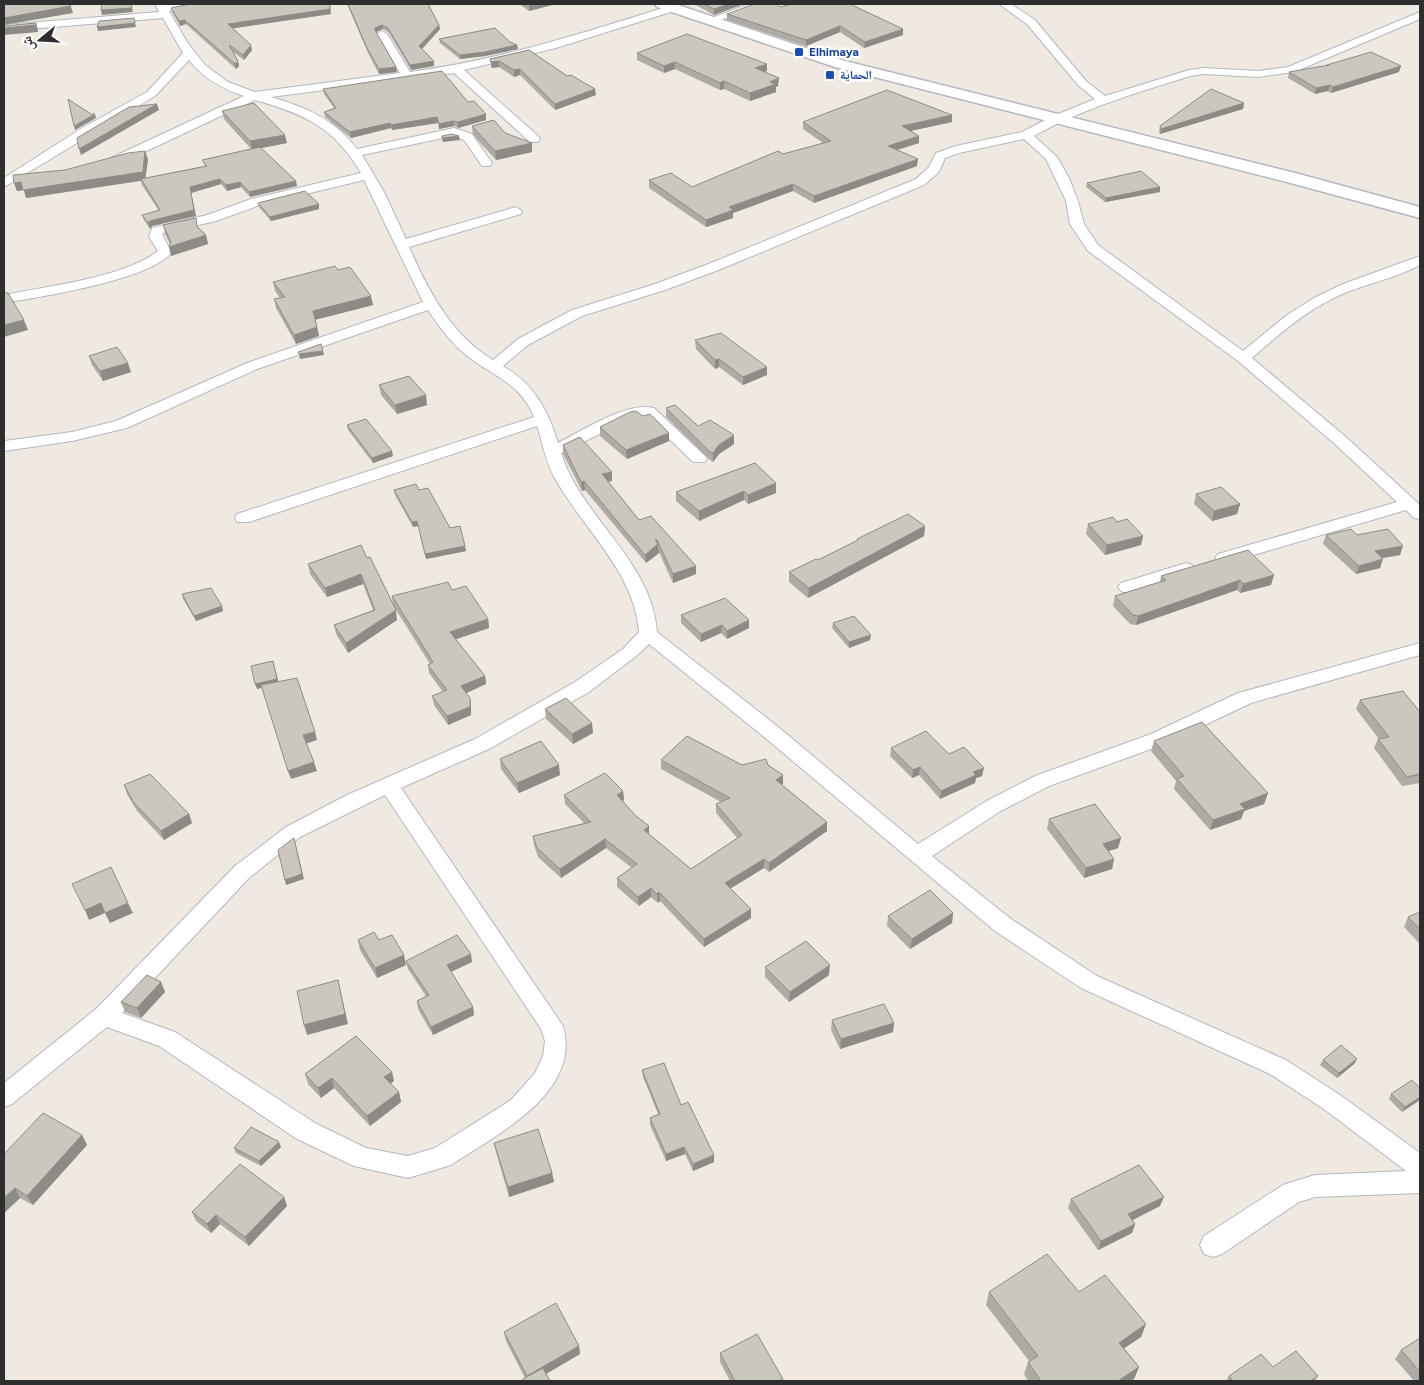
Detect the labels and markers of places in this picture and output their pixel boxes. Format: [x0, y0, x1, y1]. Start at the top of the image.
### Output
place label: Elhimaya [809, 45, 859, 59]
marker: Elhimaya [793, 46, 805, 58]
place label: الحماية [840, 68, 872, 82]
marker: الحماية [824, 69, 836, 81]

